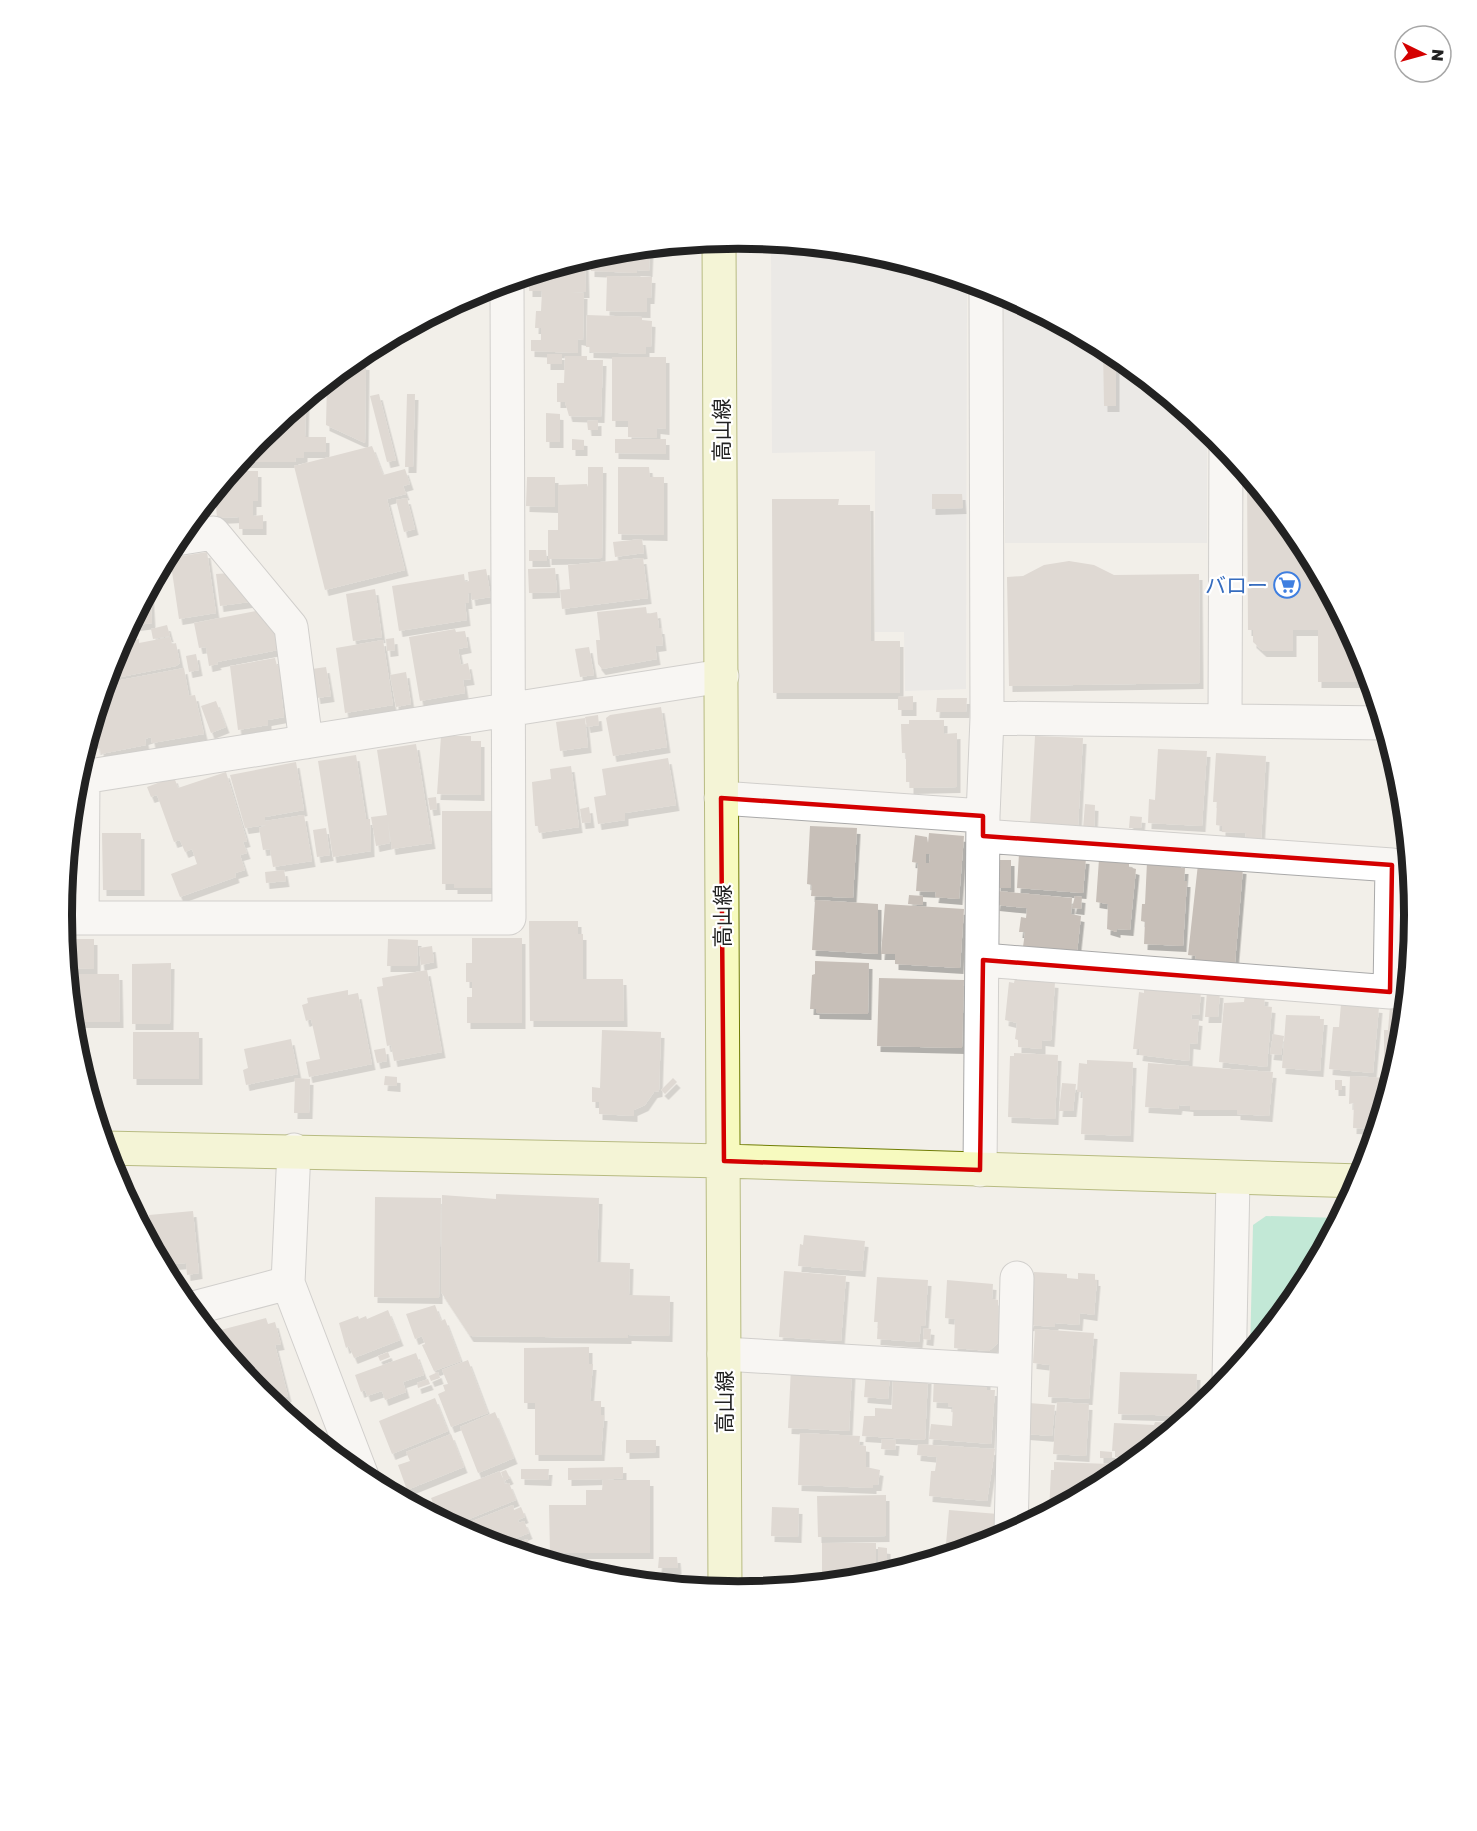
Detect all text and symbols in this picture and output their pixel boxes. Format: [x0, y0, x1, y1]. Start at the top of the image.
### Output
north arrow [1393, 24, 1453, 84]
text: N [1427, 48, 1448, 62]
street label: 高山線 [708, 399, 734, 462]
supermarket icon: バロー [1272, 570, 1302, 600]
place label: バロー [1205, 572, 1268, 598]
street label: 高山線 [709, 885, 735, 948]
street label: 高山線 [711, 1371, 737, 1434]

